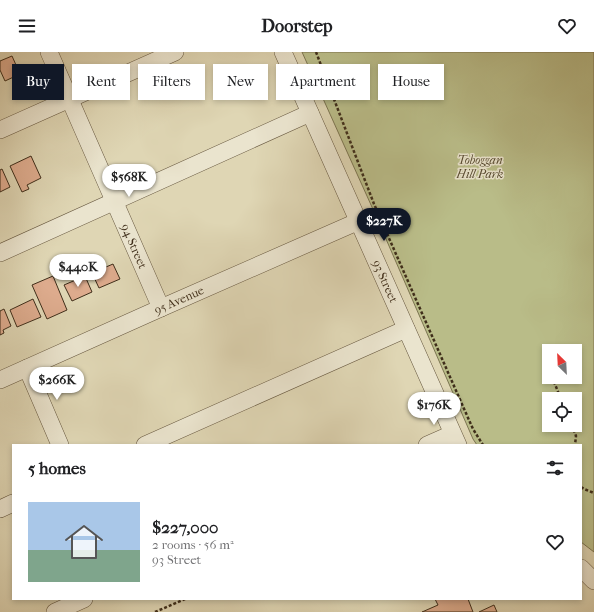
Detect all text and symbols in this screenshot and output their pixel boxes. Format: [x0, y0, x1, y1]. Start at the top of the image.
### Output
icon: menu [16, 15, 38, 37]
icon: heart [556, 15, 578, 37]
text: Doorstep [261, 16, 333, 37]
chip: Buy [12, 64, 64, 100]
chip: Rent [72, 64, 130, 100]
chip: Filters [138, 64, 205, 100]
chip: New [213, 64, 268, 100]
chip: Apartment [276, 64, 370, 100]
chip: House [378, 64, 444, 100]
park label: Toboggan Hill Park [456, 153, 503, 181]
pin: $568K [101, 164, 157, 198]
text: $568K [111, 169, 147, 184]
pin: $227K [356, 208, 412, 242]
text: $227K [366, 213, 402, 228]
street label: 94 Street [118, 222, 150, 271]
pin: $440K [50, 254, 106, 288]
street label: 93 Street [369, 258, 401, 306]
text: $440K [58, 259, 98, 274]
street label: 95 Avenue [152, 283, 206, 317]
north arrow [542, 344, 582, 384]
map controls [542, 344, 582, 432]
pin: $266K [29, 367, 85, 401]
text: $266K [38, 372, 76, 387]
pin: $176K [406, 392, 462, 426]
button: locate [542, 392, 582, 432]
text: $176K [417, 397, 451, 412]
icon: filters [544, 457, 566, 479]
text: 5 homes [28, 458, 86, 478]
text: $227,000 [152, 517, 218, 537]
icon: home [60, 518, 108, 566]
icon: heart [544, 531, 566, 553]
text: 2 rooms · 56 m² [152, 537, 234, 552]
text: 93 Street [152, 552, 201, 567]

